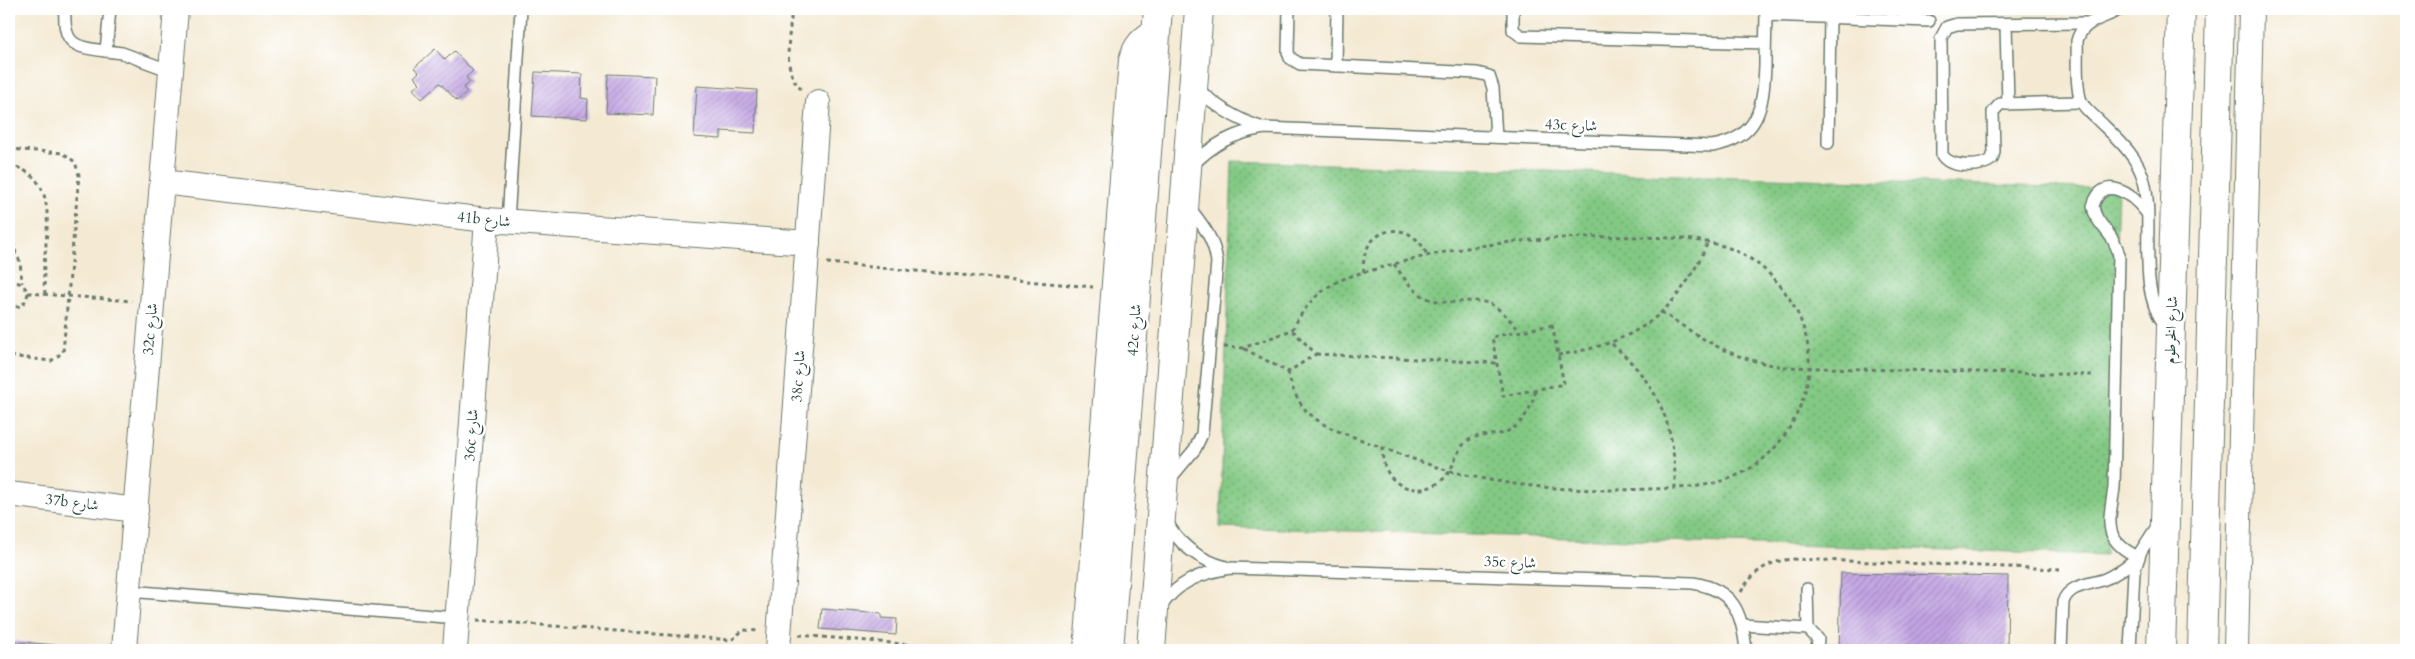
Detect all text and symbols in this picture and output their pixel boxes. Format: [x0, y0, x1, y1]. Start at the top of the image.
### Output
street label: 43c شارع [1544, 114, 1597, 139]
street label: 41b شارع [456, 206, 512, 235]
street label: شارع الخرطوم [2160, 295, 2185, 365]
street label: 32c شارع [138, 302, 165, 356]
street label: 42c شارع [1122, 303, 1149, 357]
street label: 38c شارع [786, 349, 813, 403]
street label: 36c شارع [459, 408, 486, 462]
street label: 37b شارع [44, 489, 100, 518]
street label: 35c شارع [1483, 551, 1536, 576]

